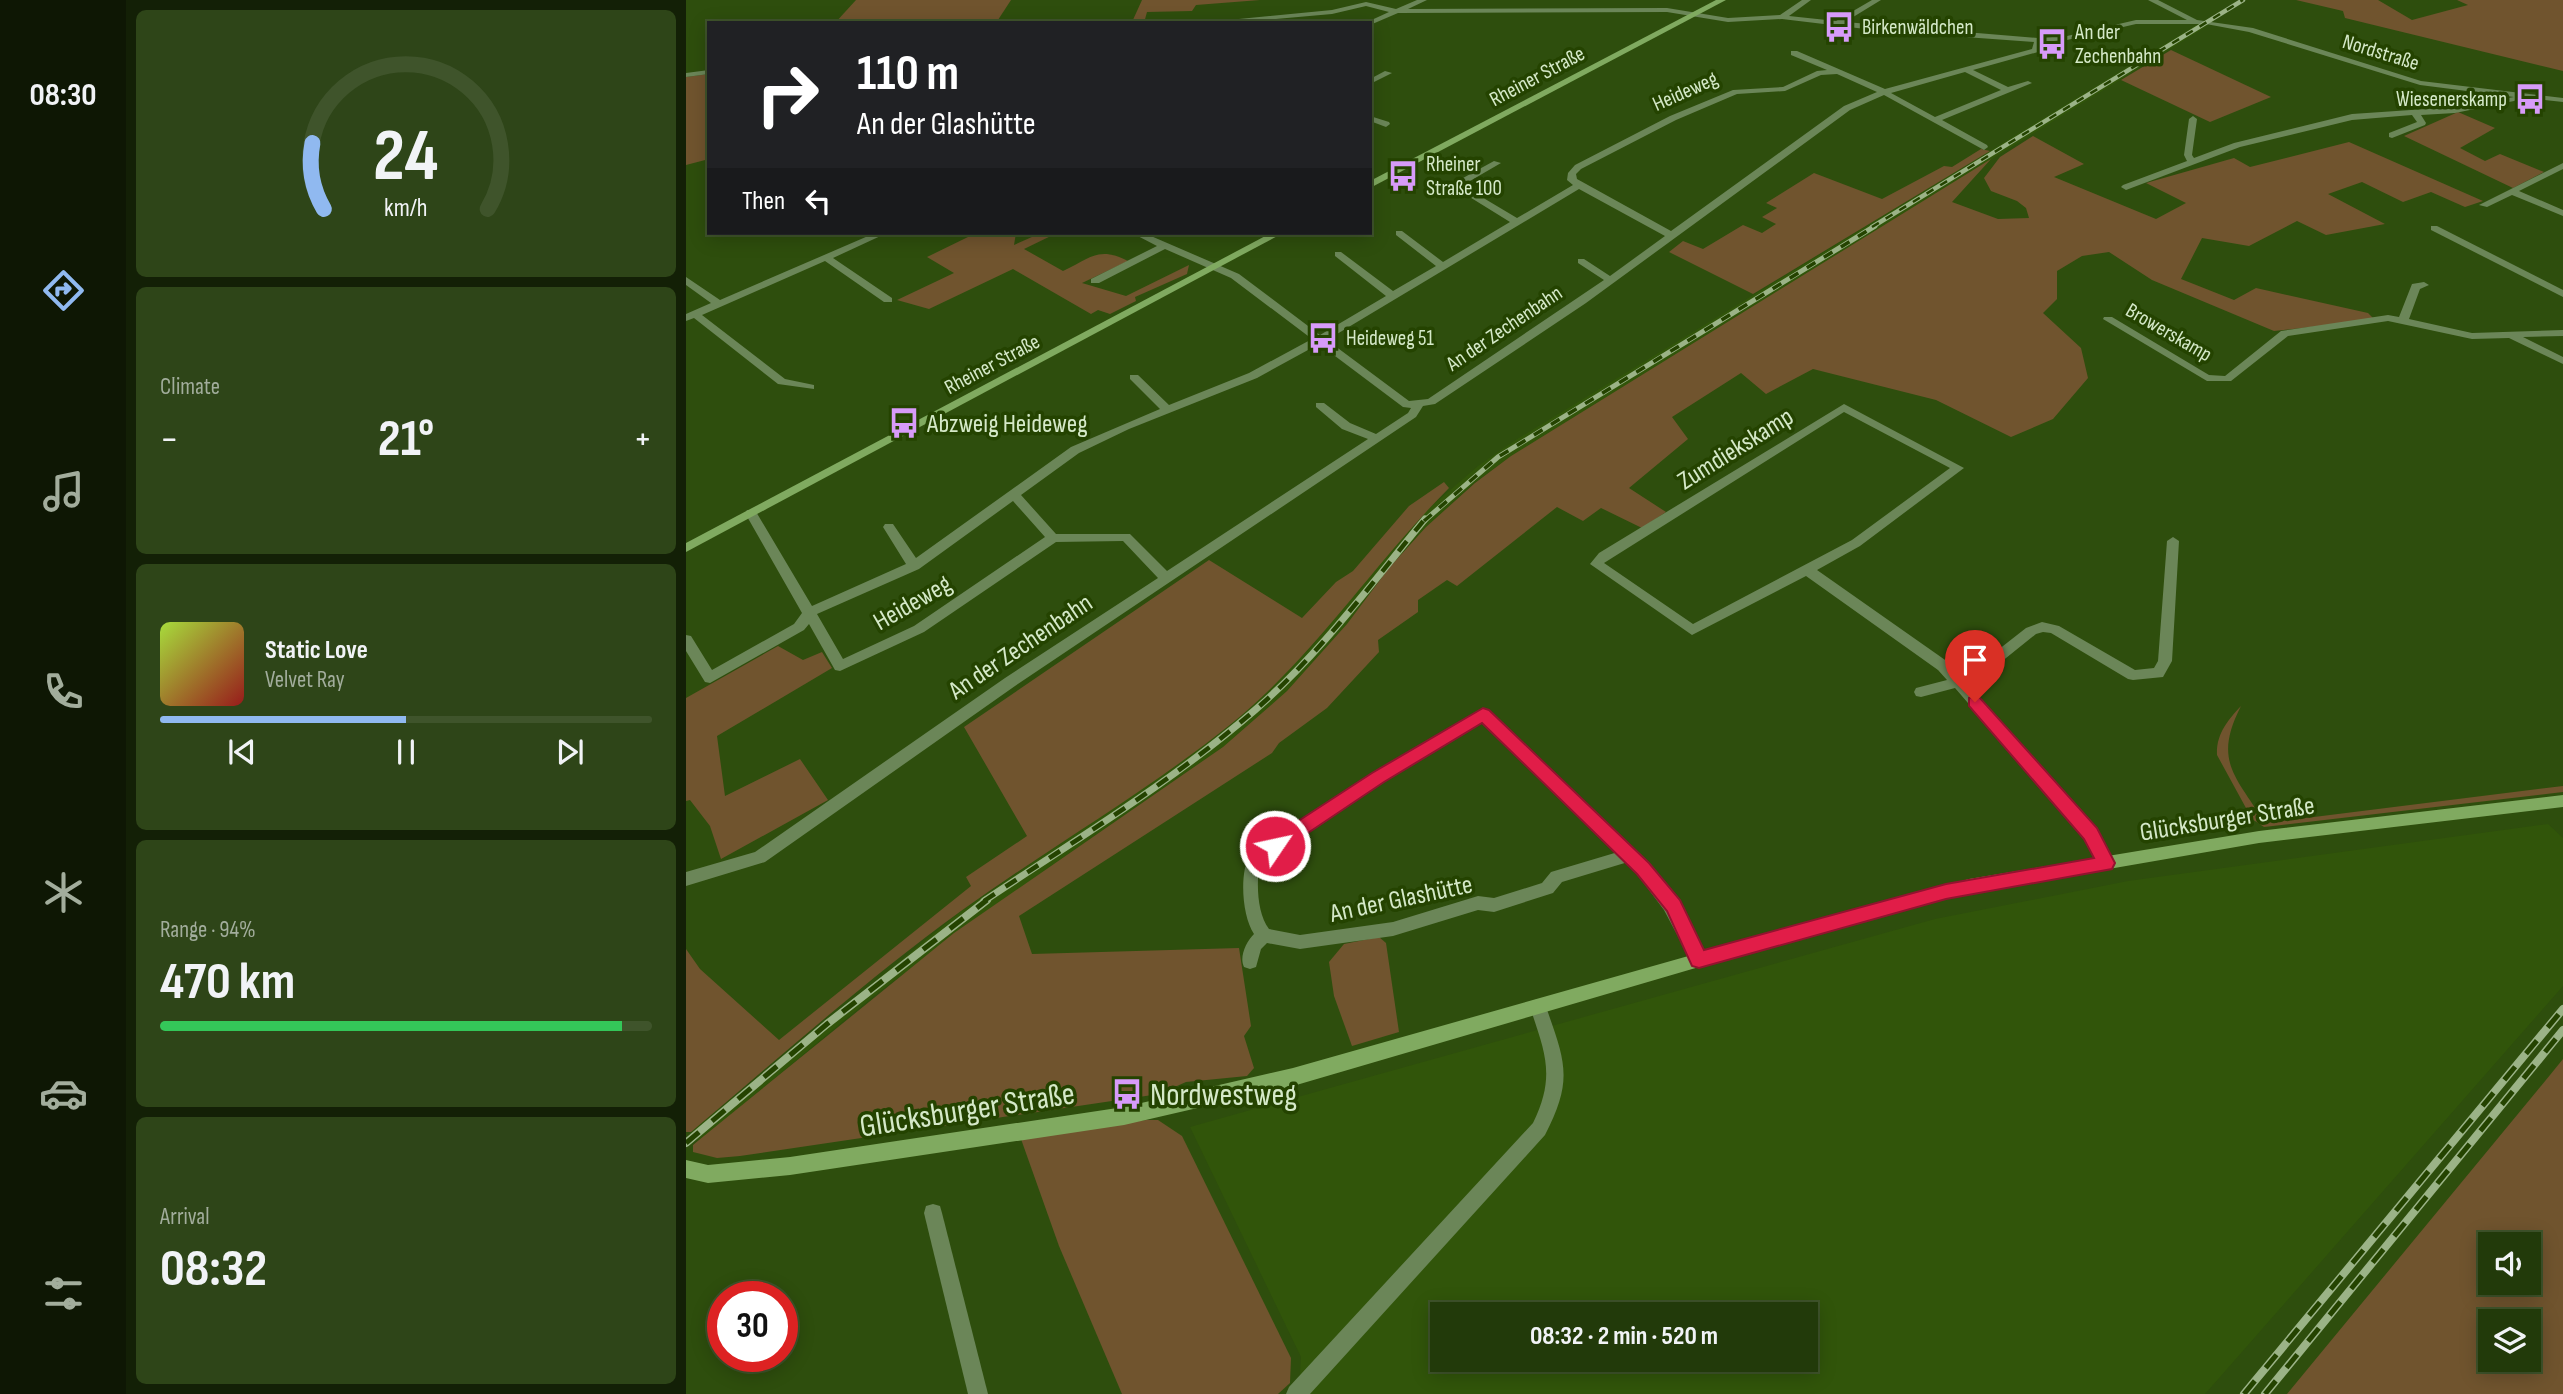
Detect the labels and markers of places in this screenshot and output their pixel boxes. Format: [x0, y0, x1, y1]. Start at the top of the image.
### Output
bus stop icon: Birkenwäldchen [1822, 10, 1856, 44]
place label: Birkenwäldchen [1862, 15, 1973, 40]
place label: An der Zechenbahn [2074, 20, 2161, 69]
bus stop icon: An der Zechenbahn [2035, 27, 2069, 61]
bus stop icon: Wiesenerskamp [2513, 82, 2547, 116]
place label: Wiesenerskamp [2396, 87, 2507, 112]
place label: Rheiner Straße 100 [1426, 152, 1502, 201]
bus stop icon: Rheiner Straße 100 [1386, 159, 1420, 193]
bus stop icon: Heideweg 51 [1306, 321, 1340, 355]
place label: Heideweg 51 [1346, 326, 1434, 351]
bus stop icon: Abzweig Heideweg [887, 406, 921, 440]
place label: Abzweig Heideweg [926, 409, 1088, 440]
pin [1945, 630, 2005, 702]
place label: Nordwestweg [1150, 1076, 1297, 1115]
bus stop icon: Nordwestweg [1110, 1077, 1144, 1111]

